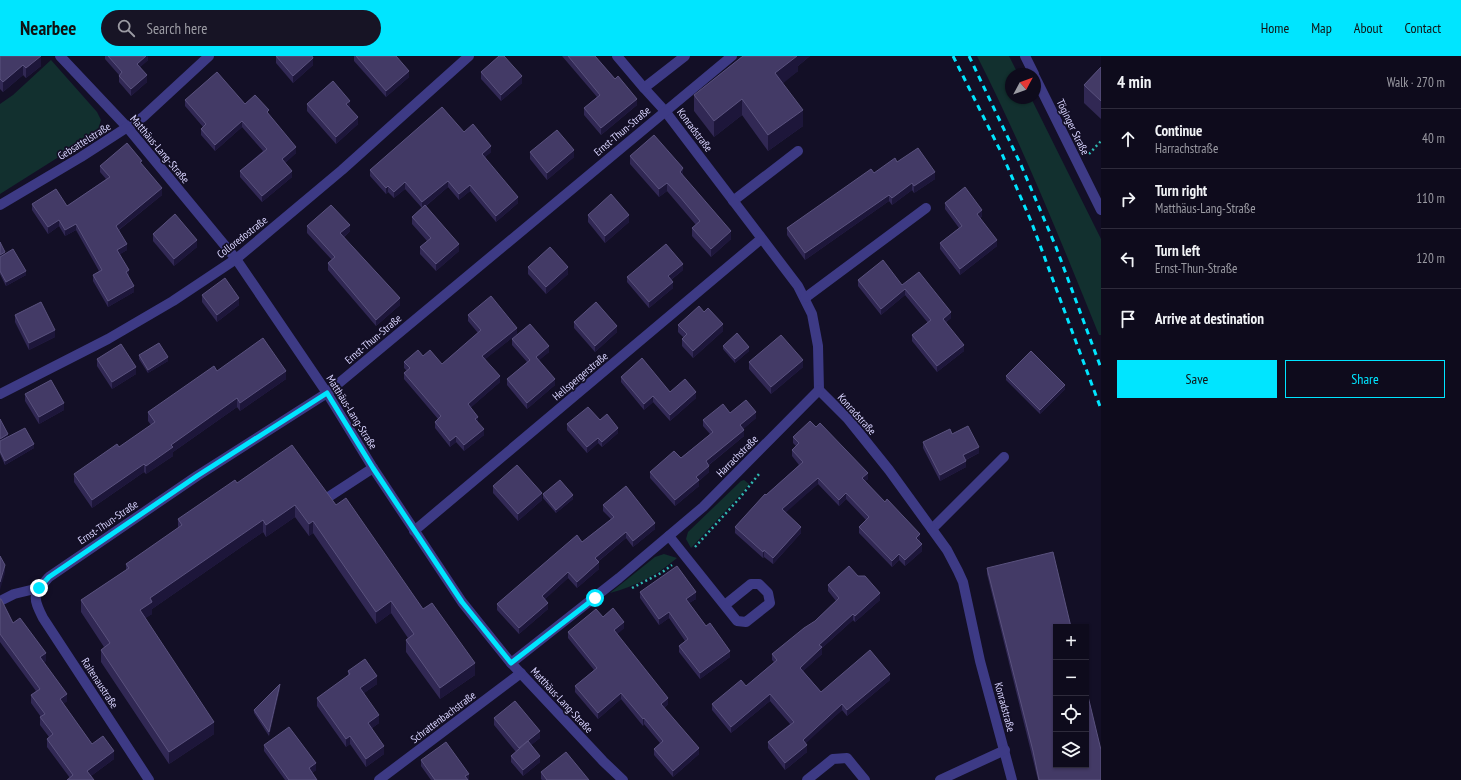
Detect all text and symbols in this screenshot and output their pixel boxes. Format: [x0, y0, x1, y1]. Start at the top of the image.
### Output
search box [101, 10, 381, 46]
text: Nearbee [20, 16, 77, 40]
icon: search [115, 17, 137, 39]
text: Search here [147, 19, 207, 38]
text: Home [1261, 19, 1289, 37]
text: Map [1311, 19, 1332, 37]
text: About [1354, 19, 1383, 37]
text: Contact [1405, 19, 1441, 37]
north arrow [1005, 68, 1041, 104]
text: 4 min [1117, 71, 1151, 93]
text: Walk · 270 m [1387, 74, 1445, 91]
street label: Töginger Straße [1053, 97, 1093, 158]
street label: Ernst-Thun-Straße [591, 103, 654, 159]
street label: Konradstraße [674, 105, 716, 155]
street label: Matthäus-Lang-Straße [127, 112, 193, 186]
street label: Gebsattelstraße [55, 119, 114, 163]
text: Continue [1155, 121, 1202, 140]
icon: ahead [1117, 128, 1139, 150]
text: 40 m [1422, 130, 1445, 147]
text: Harrachstraße [1155, 140, 1218, 157]
text: Turn right [1155, 181, 1207, 200]
icon: right [1117, 188, 1139, 210]
text: 110 m [1416, 190, 1445, 207]
text: Matthäus-Lang-Straße [1155, 200, 1256, 217]
street label: Colloredostraße [214, 213, 271, 261]
text: Turn left [1155, 241, 1200, 260]
icon: left [1117, 248, 1139, 270]
text: 120 m [1416, 250, 1445, 267]
text: Ernst-Thun-Straße [1155, 260, 1237, 277]
icon: arrive [1117, 308, 1139, 330]
text: Arrive at destination [1155, 309, 1264, 328]
street label: Ernst-Thun-Straße [342, 311, 405, 367]
street label: Hellspergerstraße [549, 348, 611, 403]
button: Save [1117, 360, 1277, 398]
button: Share [1285, 360, 1445, 398]
street label: Matthäus-Lang-Straße [324, 372, 381, 452]
street label: Konradstraße [835, 390, 880, 438]
street label: Harrachstraße [713, 432, 761, 480]
street label: Ernst-Thun-Straße [75, 496, 141, 547]
route end [30, 579, 48, 597]
route start [586, 589, 604, 607]
map controls [1053, 624, 1089, 768]
button: + [1053, 624, 1089, 660]
street label: Raitenaustraße [78, 655, 122, 711]
button: − [1053, 660, 1089, 696]
street label: Matthäus-Lang-Straße [528, 664, 596, 736]
street label: Konradstraße [992, 681, 1018, 734]
street label: Schrattenbachstraße [408, 688, 479, 746]
button: locate [1053, 696, 1089, 732]
button: layers [1053, 732, 1089, 768]

